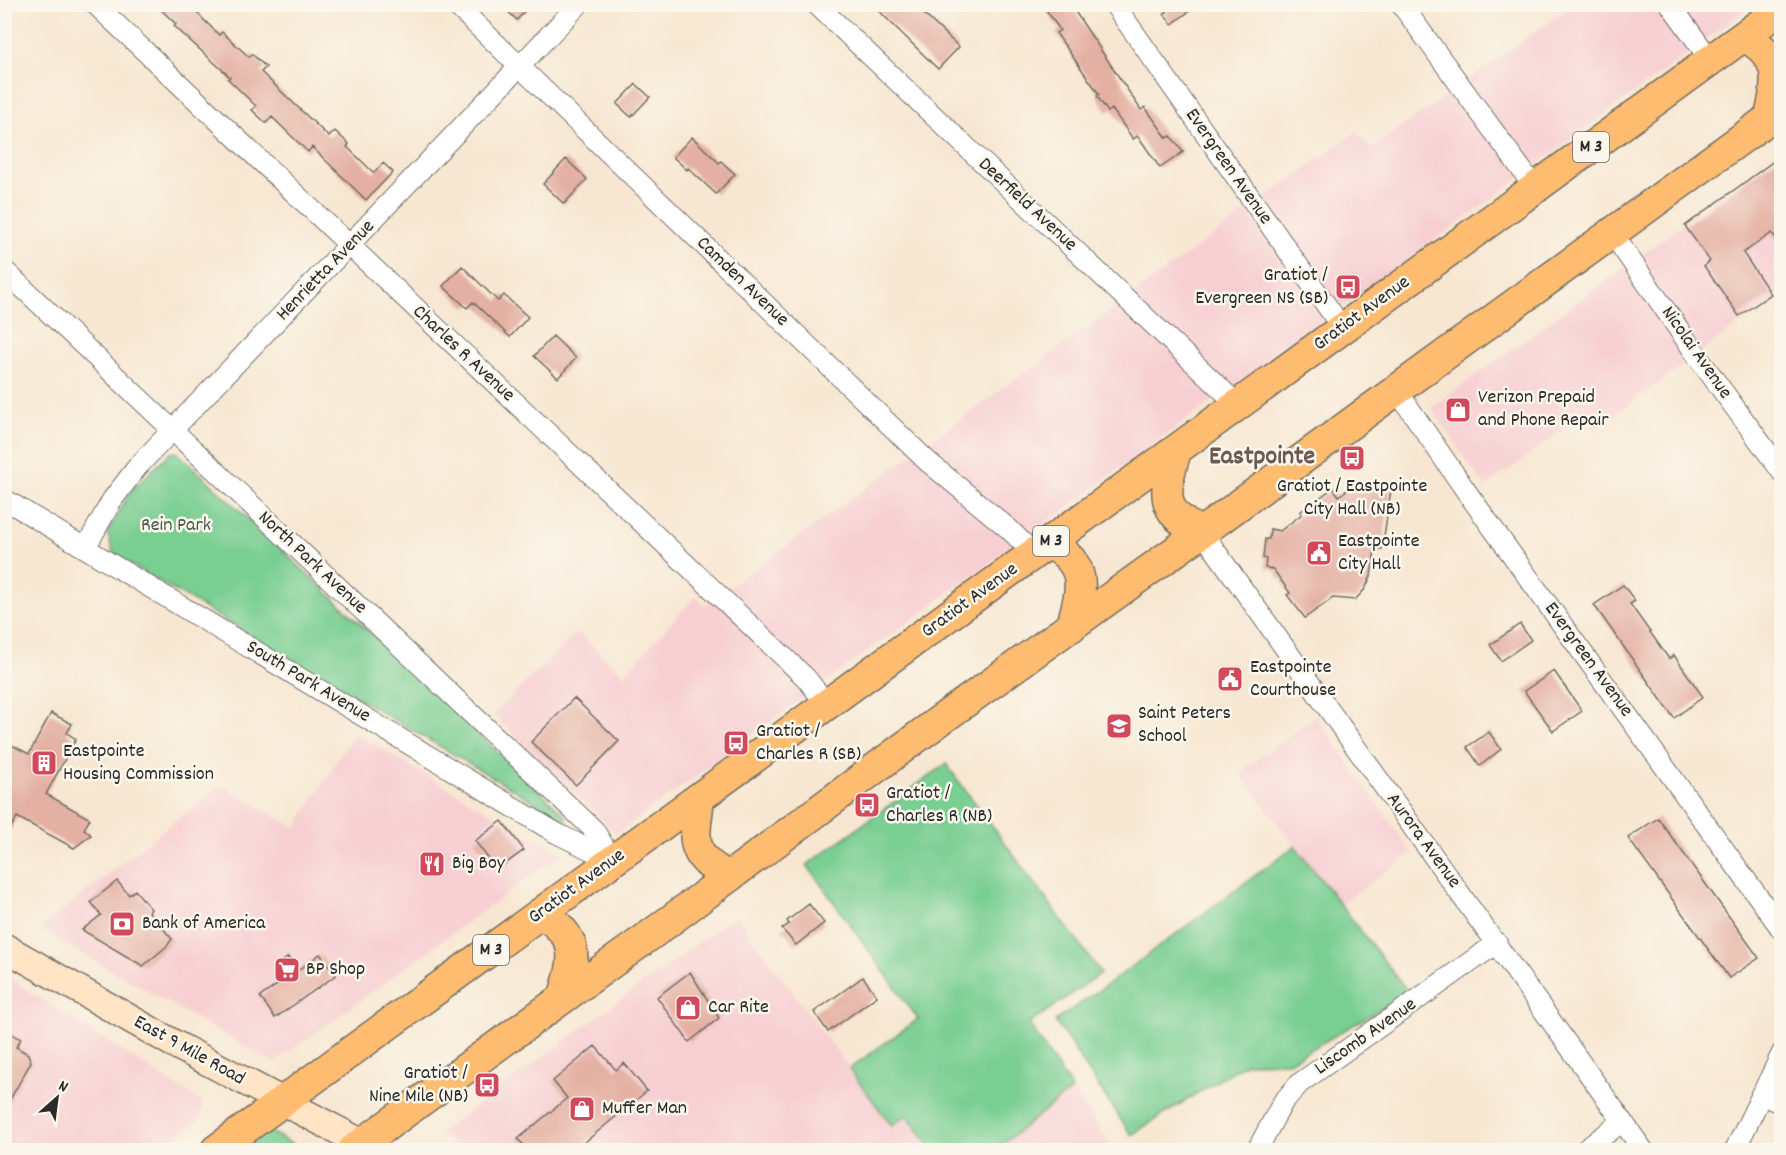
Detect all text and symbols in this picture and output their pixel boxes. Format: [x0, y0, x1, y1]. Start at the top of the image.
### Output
street label: Evergreen Avenue [1178, 103, 1279, 231]
road number: M 3 [1573, 132, 1609, 162]
street label: Deerfield Avenue [971, 152, 1083, 259]
street label: Henrietta Avenue [270, 214, 382, 328]
street label: Camden Avenue [689, 230, 795, 334]
place label: Gratiot / Evergreen NS (SB) [1195, 262, 1328, 313]
street label: Gratiot Avenue [1308, 269, 1416, 359]
bus stop icon: Gratiot / Evergreen NS (SB) [1333, 272, 1363, 302]
street label: Charles R Avenue [405, 299, 521, 409]
street label: Nicolai Avenue [1654, 301, 1738, 405]
place label: Verizon Prepaid and Phone Repair [1478, 384, 1609, 435]
shop icon: Verizon Prepaid and Phone Repair [1443, 395, 1473, 425]
district label: Eastpointe [1209, 439, 1315, 476]
bus stop icon: Gratiot / Eastpointe City Hall (NB) [1337, 443, 1367, 473]
place label: Gratiot / Eastpointe City Hall (NB) [1277, 473, 1427, 524]
street label: North Park Avenue [251, 505, 373, 621]
park label: Rein Park [141, 512, 211, 540]
road number: M 3 [1033, 526, 1069, 556]
place label: Eastpointe City Hall [1338, 528, 1420, 579]
public building icon: Eastpointe City Hall [1304, 538, 1334, 568]
street label: Gratiot Avenue [916, 556, 1024, 646]
street label: Evergreen Avenue [1537, 597, 1639, 723]
street label: South Park Avenue [240, 634, 376, 730]
place label: Eastpointe Courthouse [1250, 654, 1336, 705]
public building icon: Eastpointe Courthouse [1215, 664, 1245, 694]
place label: Saint Peters School [1138, 700, 1231, 751]
school or university icon: Saint Peters School [1104, 711, 1134, 741]
place label: Gratiot / Charles R (SB) [756, 718, 861, 769]
bus stop icon: Gratiot / Charles R (SB) [721, 728, 751, 758]
place label: Eastpointe Housing Commission [63, 738, 214, 789]
building icon: Eastpointe Housing Commission [29, 748, 59, 778]
place label: Gratiot / Charles R (NB) [886, 780, 992, 831]
street label: Aurora Avenue [1379, 787, 1467, 895]
bus stop icon: Gratiot / Charles R (NB) [852, 790, 882, 820]
street label: Gratiot Avenue [523, 842, 631, 932]
restaurant icon: Big Boy [417, 849, 447, 879]
place label: Big Boy [452, 850, 506, 878]
bank icon: Bank of America [107, 909, 137, 939]
place label: Bank of America [142, 910, 266, 938]
road number: M 3 [473, 935, 509, 965]
supermarket icon: BP Shop [272, 955, 302, 985]
place label: BP Shop [306, 956, 365, 984]
street label: Liscomb Avenue [1309, 991, 1423, 1083]
shop icon: Car Rite [673, 993, 703, 1023]
place label: Car Rite [708, 994, 769, 1022]
street label: East 9 Mile Road [128, 1009, 250, 1093]
place label: Gratiot / Nine Mile (NB) [369, 1060, 468, 1111]
north arrow [27, 1068, 87, 1128]
bus stop icon: Gratiot / Nine Mile (NB) [472, 1070, 502, 1100]
text: N [54, 1075, 72, 1099]
shop icon: Muffer Man [567, 1094, 597, 1124]
place label: Muffer Man [602, 1095, 687, 1123]

